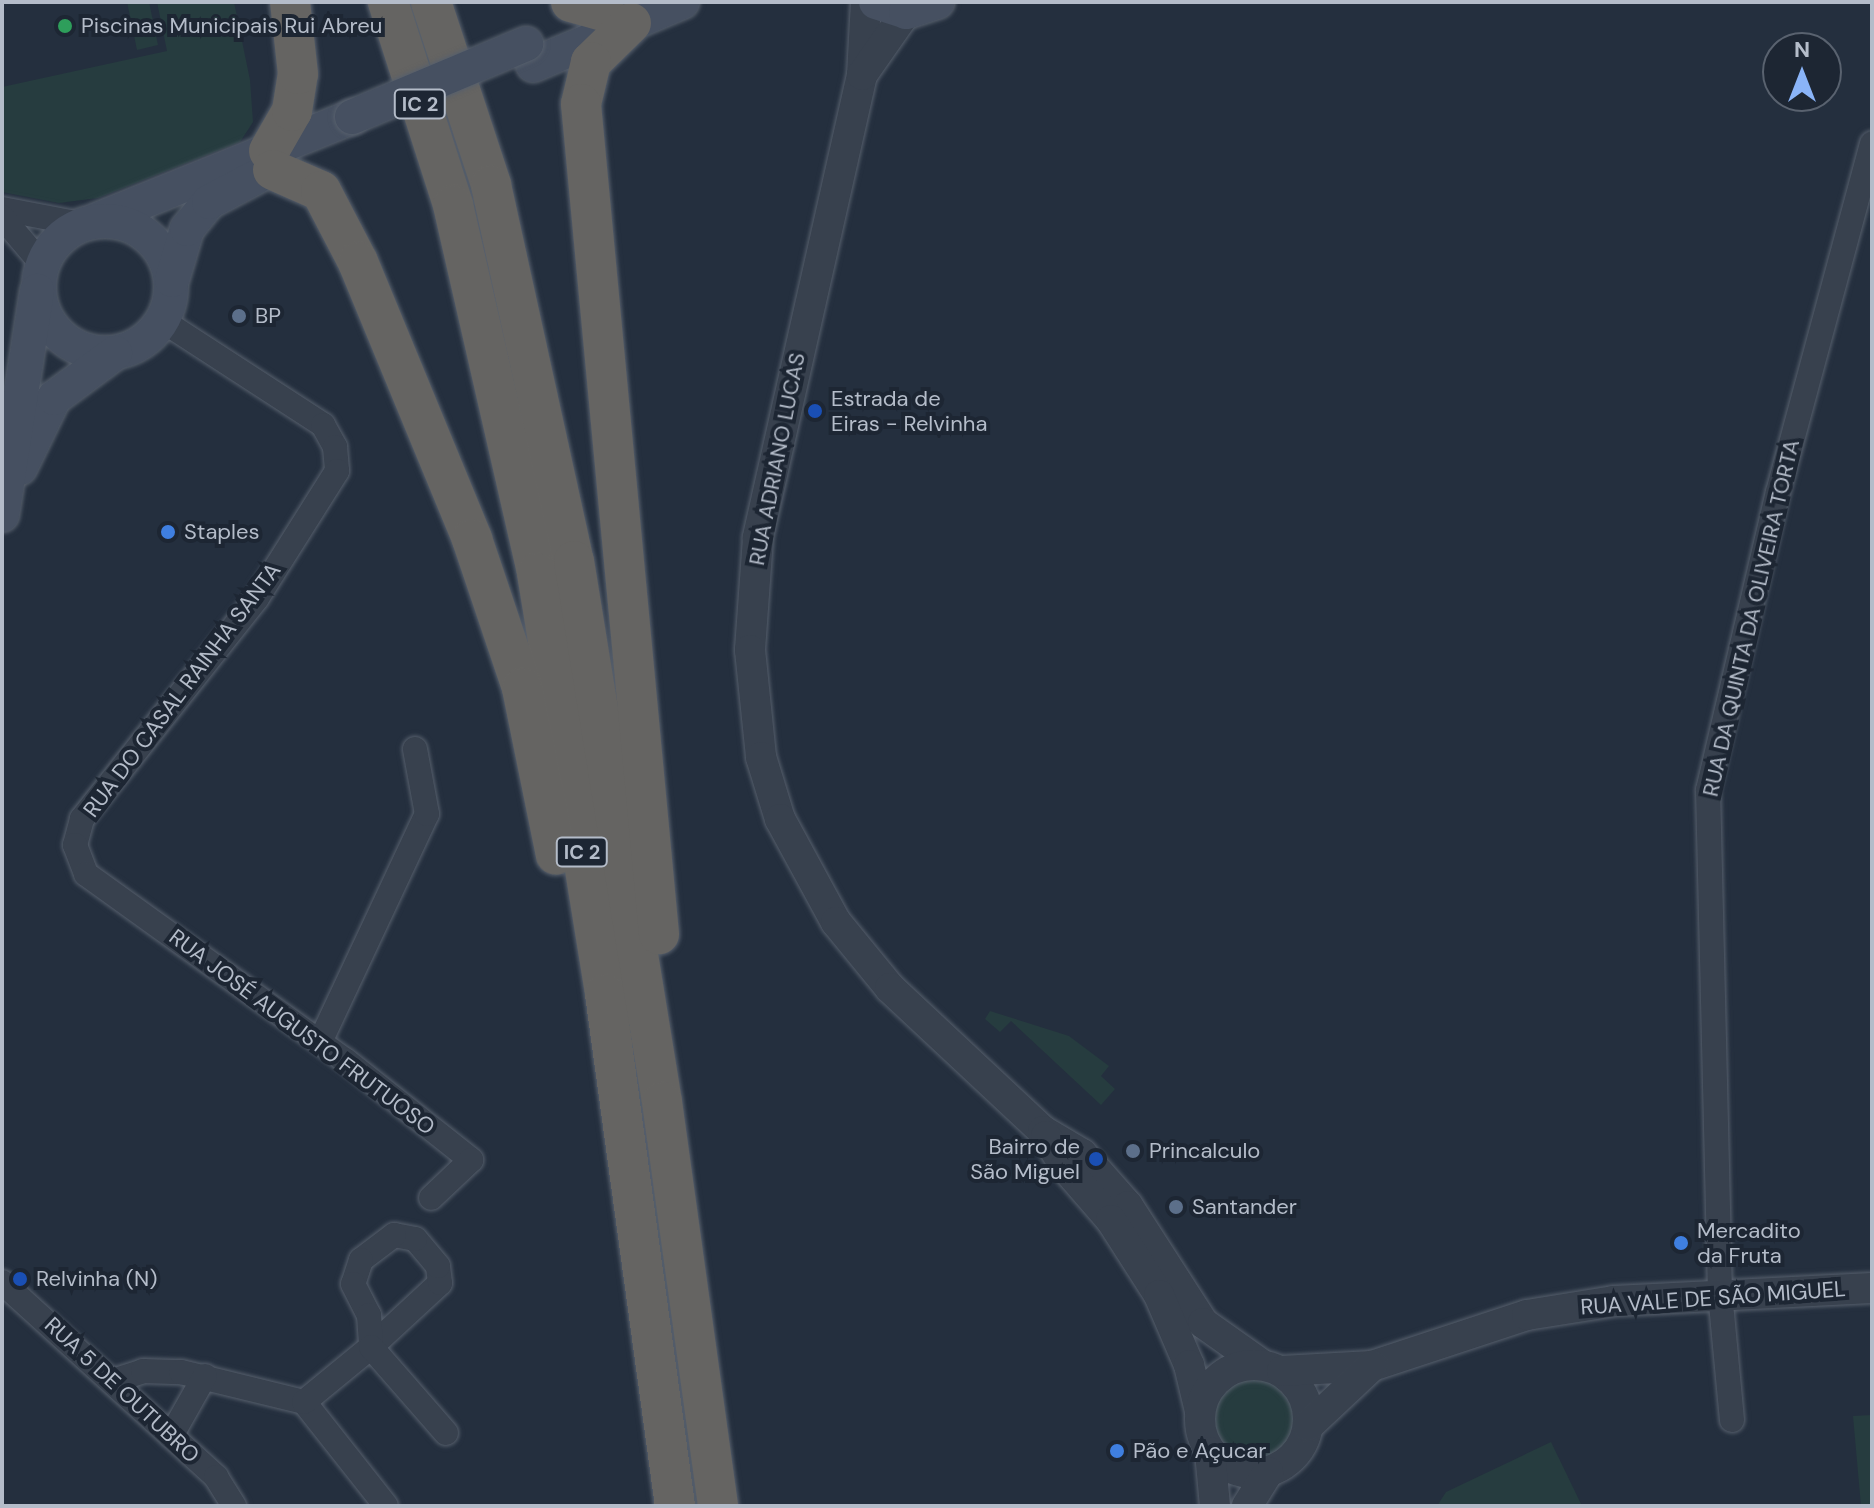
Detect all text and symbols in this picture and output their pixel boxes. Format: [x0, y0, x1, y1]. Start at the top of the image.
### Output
place label: Piscinas Municipais Rui Abreu [81, 13, 382, 39]
marker: Piscinas Municipais Rui Abreu [56, 17, 74, 35]
north arrow [1762, 32, 1842, 112]
text: N [1794, 35, 1810, 64]
road number: IC 2 [392, 88, 448, 120]
place label: BP [255, 303, 281, 329]
marker: BP [230, 307, 248, 325]
street label: RUA ADRIANO LUCAS [743, 350, 811, 568]
place label: Estrada de Eiras - Relvinha [831, 385, 987, 436]
marker: Estrada de Eiras - Relvinha [806, 402, 824, 420]
street label: RUA DA QUINTA DA OLIVEIRA TORTA [1697, 437, 1805, 799]
place label: Staples [184, 519, 260, 545]
marker: Staples [159, 523, 177, 541]
street label: RUA DO CASAL RAINHA SANTA [78, 558, 286, 822]
road number: IC 2 [554, 836, 610, 868]
street label: RUA JOSÉ AUGUSTO FRUTUOSO [164, 924, 440, 1140]
place label: Bairro de São Miguel [970, 1133, 1080, 1184]
place label: Princalculo [1149, 1138, 1260, 1164]
marker: Princalculo [1124, 1142, 1142, 1160]
marker: Bairro de São Miguel [1087, 1150, 1105, 1168]
place label: Santander [1192, 1194, 1297, 1220]
marker: Santander [1167, 1198, 1185, 1216]
place label: Mercadito da Fruta [1697, 1217, 1801, 1268]
marker: Mercadito da Fruta [1672, 1234, 1690, 1252]
place label: Relvinha (N) [36, 1266, 157, 1292]
marker: Relvinha (N) [11, 1270, 29, 1288]
street label: RUA VALE DE SÃO MIGUEL [1579, 1276, 1847, 1320]
street label: RUA 5 DE OUTUBRO [39, 1312, 205, 1468]
place label: Pão e Açucar [1133, 1438, 1266, 1464]
marker: Pão e Açucar [1108, 1442, 1126, 1460]

